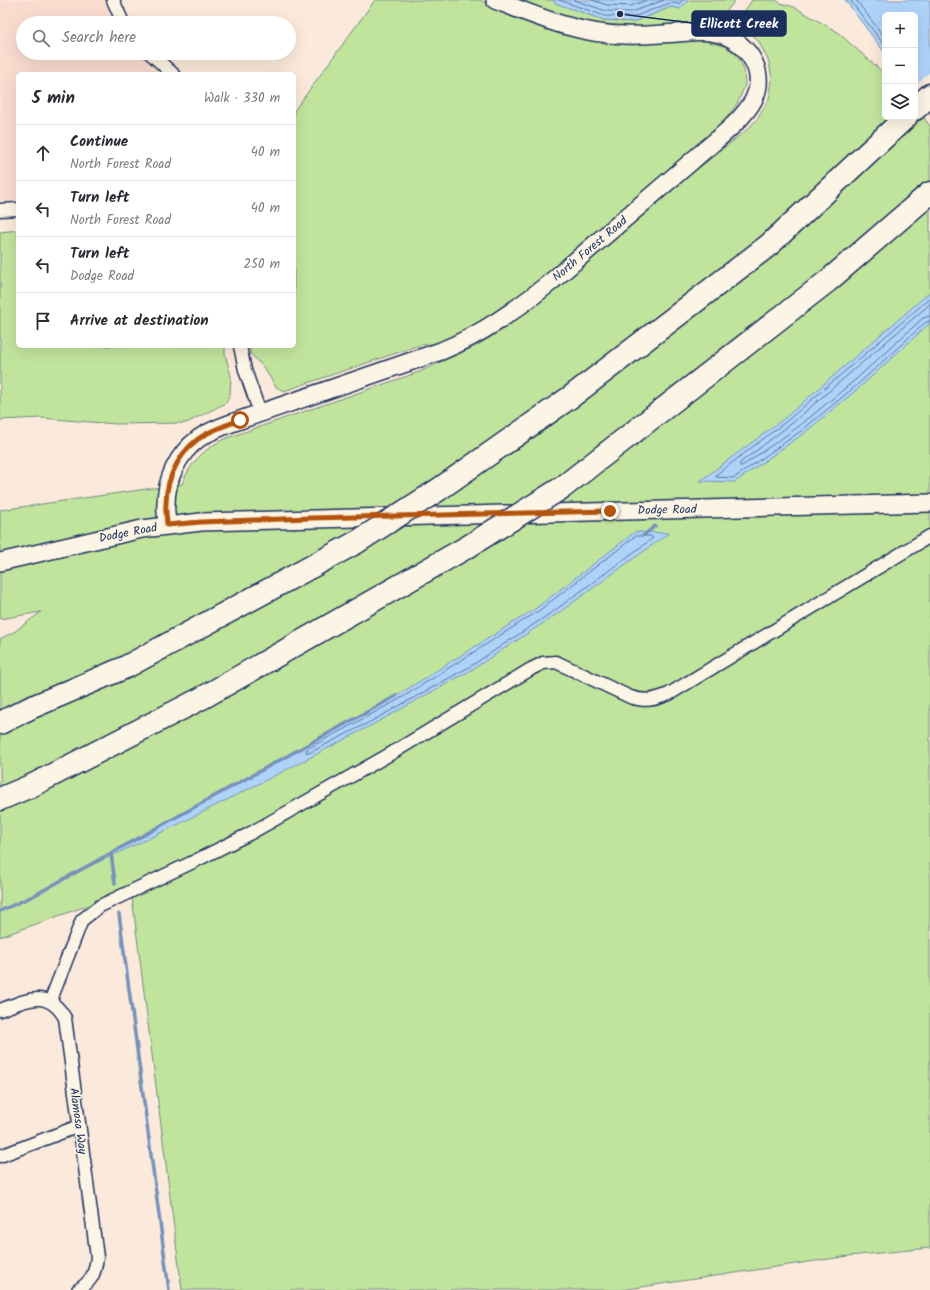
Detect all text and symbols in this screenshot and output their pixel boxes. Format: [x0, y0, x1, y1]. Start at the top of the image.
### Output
callout: Ellicott Creek [692, 11, 786, 36]
map controls [882, 12, 918, 120]
button: + [882, 12, 918, 48]
text: Ellicott Creek [700, 14, 779, 35]
search box [16, 16, 296, 60]
text: Search here [62, 26, 136, 50]
icon: search [30, 27, 52, 49]
button: − [882, 48, 918, 84]
button: layers [882, 84, 918, 120]
text: 5 min [32, 85, 75, 112]
text: Walk · 330 m [204, 88, 280, 109]
text: Continue [70, 130, 128, 154]
icon: ahead [32, 142, 54, 164]
text: 40 m [251, 142, 280, 163]
text: North Forest Road [70, 154, 171, 175]
text: Turn left [70, 186, 130, 210]
icon: left [32, 198, 54, 220]
text: 40 m [251, 198, 280, 219]
text: North Forest Road [70, 210, 171, 231]
street label: North Forest Road [548, 211, 633, 286]
text: Turn left [70, 242, 130, 266]
icon: left [32, 254, 54, 276]
text: 250 m [243, 254, 280, 275]
text: Dodge Road [70, 266, 134, 287]
text: Arrive at destination [70, 309, 209, 333]
icon: arrive [32, 310, 54, 332]
route start [231, 411, 249, 429]
street label: Dodge Road [637, 500, 698, 520]
route end [601, 502, 619, 520]
street label: Dodge Road [97, 518, 160, 548]
street label: Alamosa Way [64, 1086, 92, 1156]

